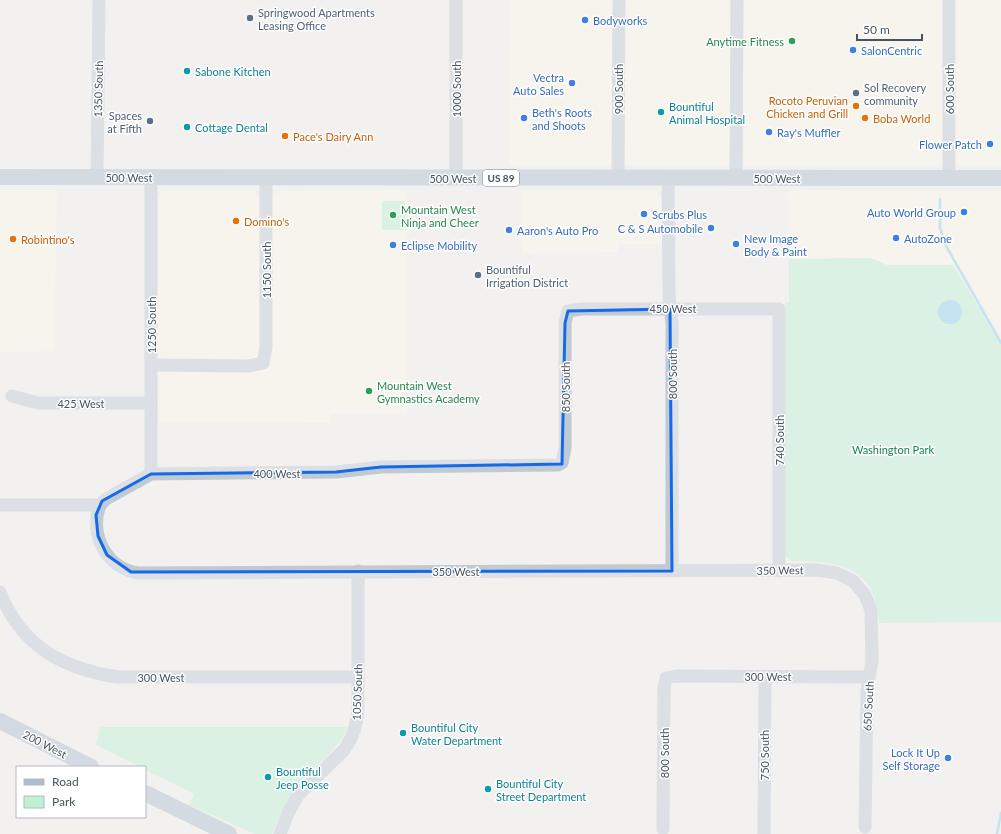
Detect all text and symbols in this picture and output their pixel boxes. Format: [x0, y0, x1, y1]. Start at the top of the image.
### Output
place label: Springwood Apartments Leasing Office [258, 6, 375, 32]
marker: Springwood Apartments Leasing Office [245, 13, 255, 23]
place label: Bodyworks [593, 14, 647, 27]
marker: Bodyworks [580, 15, 590, 25]
scale bar [857, 16, 922, 42]
text: 50 m [863, 22, 890, 37]
place label: Anytime Fitness [706, 35, 784, 48]
marker: Anytime Fitness [787, 36, 797, 46]
place label: SalonCentric [861, 44, 922, 57]
marker: SalonCentric [848, 45, 858, 55]
street label: 1350 South [91, 61, 105, 117]
street label: 1000 South [450, 61, 463, 117]
street label: 900 South [612, 64, 625, 114]
street label: 600 South [943, 64, 956, 114]
place label: Sabone Kitchen [195, 65, 271, 78]
marker: Sabone Kitchen [182, 66, 192, 76]
place label: Vectra Auto Sales [513, 71, 564, 97]
marker: Vectra Auto Sales [567, 78, 577, 88]
place label: Sol Recovery community [864, 81, 926, 107]
marker: Sol Recovery community [851, 88, 861, 98]
place label: Rocoto Peruvian Chicken and Grill [766, 94, 848, 120]
place label: Bountiful Animal Hospital [669, 100, 745, 126]
marker: Rocoto Peruvian Chicken and Grill [851, 101, 861, 111]
place label: Beth's Roots and Shoots [532, 106, 592, 132]
marker: Bountiful Animal Hospital [656, 107, 666, 117]
place label: Spaces at Fifth [107, 109, 142, 135]
place label: Boba World [873, 112, 930, 125]
marker: Beth's Roots and Shoots [519, 113, 529, 123]
marker: Boba World [860, 113, 870, 123]
marker: Spaces at Fifth [145, 116, 155, 126]
place label: Cottage Dental [195, 121, 268, 134]
marker: Cottage Dental [182, 122, 192, 132]
place label: Ray's Muffler [777, 126, 841, 139]
marker: Ray's Muffler [764, 127, 774, 137]
place label: Pace's Dairy Ann [293, 130, 373, 143]
marker: Pace's Dairy Ann [280, 131, 290, 141]
place label: Flower Patch [919, 138, 982, 151]
marker: Flower Patch [985, 139, 995, 149]
road number: US 89 [483, 170, 519, 186]
street label: 500 West [105, 171, 153, 184]
street label: 500 West [429, 172, 477, 185]
street label: 500 West [753, 172, 801, 185]
place label: Mountain West Ninja and Cheer [401, 203, 479, 229]
place label: Auto World Group [867, 206, 956, 219]
marker: Auto World Group [959, 207, 969, 217]
place label: Scrubs Plus [652, 208, 707, 221]
marker: Scrubs Plus [639, 209, 649, 219]
marker: Mountain West Ninja and Cheer [388, 210, 398, 220]
place label: Domino's [244, 215, 290, 228]
marker: Domino's [231, 216, 241, 226]
place label: C & S Automobile [618, 222, 703, 235]
marker: C & S Automobile [706, 223, 716, 233]
place label: Aaron's Auto Pro [517, 224, 598, 237]
marker: Aaron's Auto Pro [504, 225, 514, 235]
place label: New Image Body & Paint [744, 232, 807, 258]
place label: AutoZone [904, 232, 952, 245]
place label: Robintino's [21, 233, 75, 246]
marker: AutoZone [891, 233, 901, 243]
marker: Robintino's [8, 234, 18, 244]
place label: Eclipse Mobility [401, 239, 477, 252]
marker: New Image Body & Paint [731, 239, 741, 249]
marker: Eclipse Mobility [388, 240, 398, 250]
street label: 1150 South [260, 242, 273, 298]
place label: Bountiful Irrigation District [486, 263, 568, 289]
marker: Bountiful Irrigation District [473, 270, 483, 280]
street label: 1250 South [145, 297, 158, 353]
street label: 450 West [649, 302, 697, 315]
street label: 800 South [666, 349, 679, 399]
street label: 850 South [559, 362, 572, 412]
place label: Mountain West Gymnastics Academy [377, 379, 480, 405]
marker: Mountain West Gymnastics Academy [364, 386, 374, 396]
street label: 425 West [57, 397, 105, 410]
street label: 740 South [773, 415, 786, 465]
park label: Washington Park [852, 443, 935, 456]
street label: 400 West [253, 467, 301, 480]
street label: 350 West [756, 563, 804, 577]
street label: 350 West [432, 565, 480, 578]
street label: 1050 South [350, 663, 364, 721]
street label: 300 West [744, 670, 792, 683]
street label: 300 West [137, 671, 185, 684]
street label: 650 South [860, 681, 876, 731]
place label: Bountiful City Water Department [411, 721, 502, 747]
street label: 200 West [21, 728, 69, 761]
marker: Bountiful City Water Department [398, 728, 408, 738]
street label: 800 South [658, 728, 671, 778]
street label: 750 South [758, 730, 771, 780]
place label: Lock It Up Self Storage [882, 746, 940, 772]
marker: Lock It Up Self Storage [943, 753, 953, 763]
place label: Bountiful Jeep Posse [276, 765, 329, 791]
legend [16, 766, 146, 818]
marker: Bountiful Jeep Posse [263, 772, 273, 782]
text: Road [52, 774, 79, 789]
place label: Bountiful City Street Department [496, 777, 586, 803]
marker: Bountiful City Street Department [483, 784, 493, 794]
text: Park [52, 794, 76, 809]

